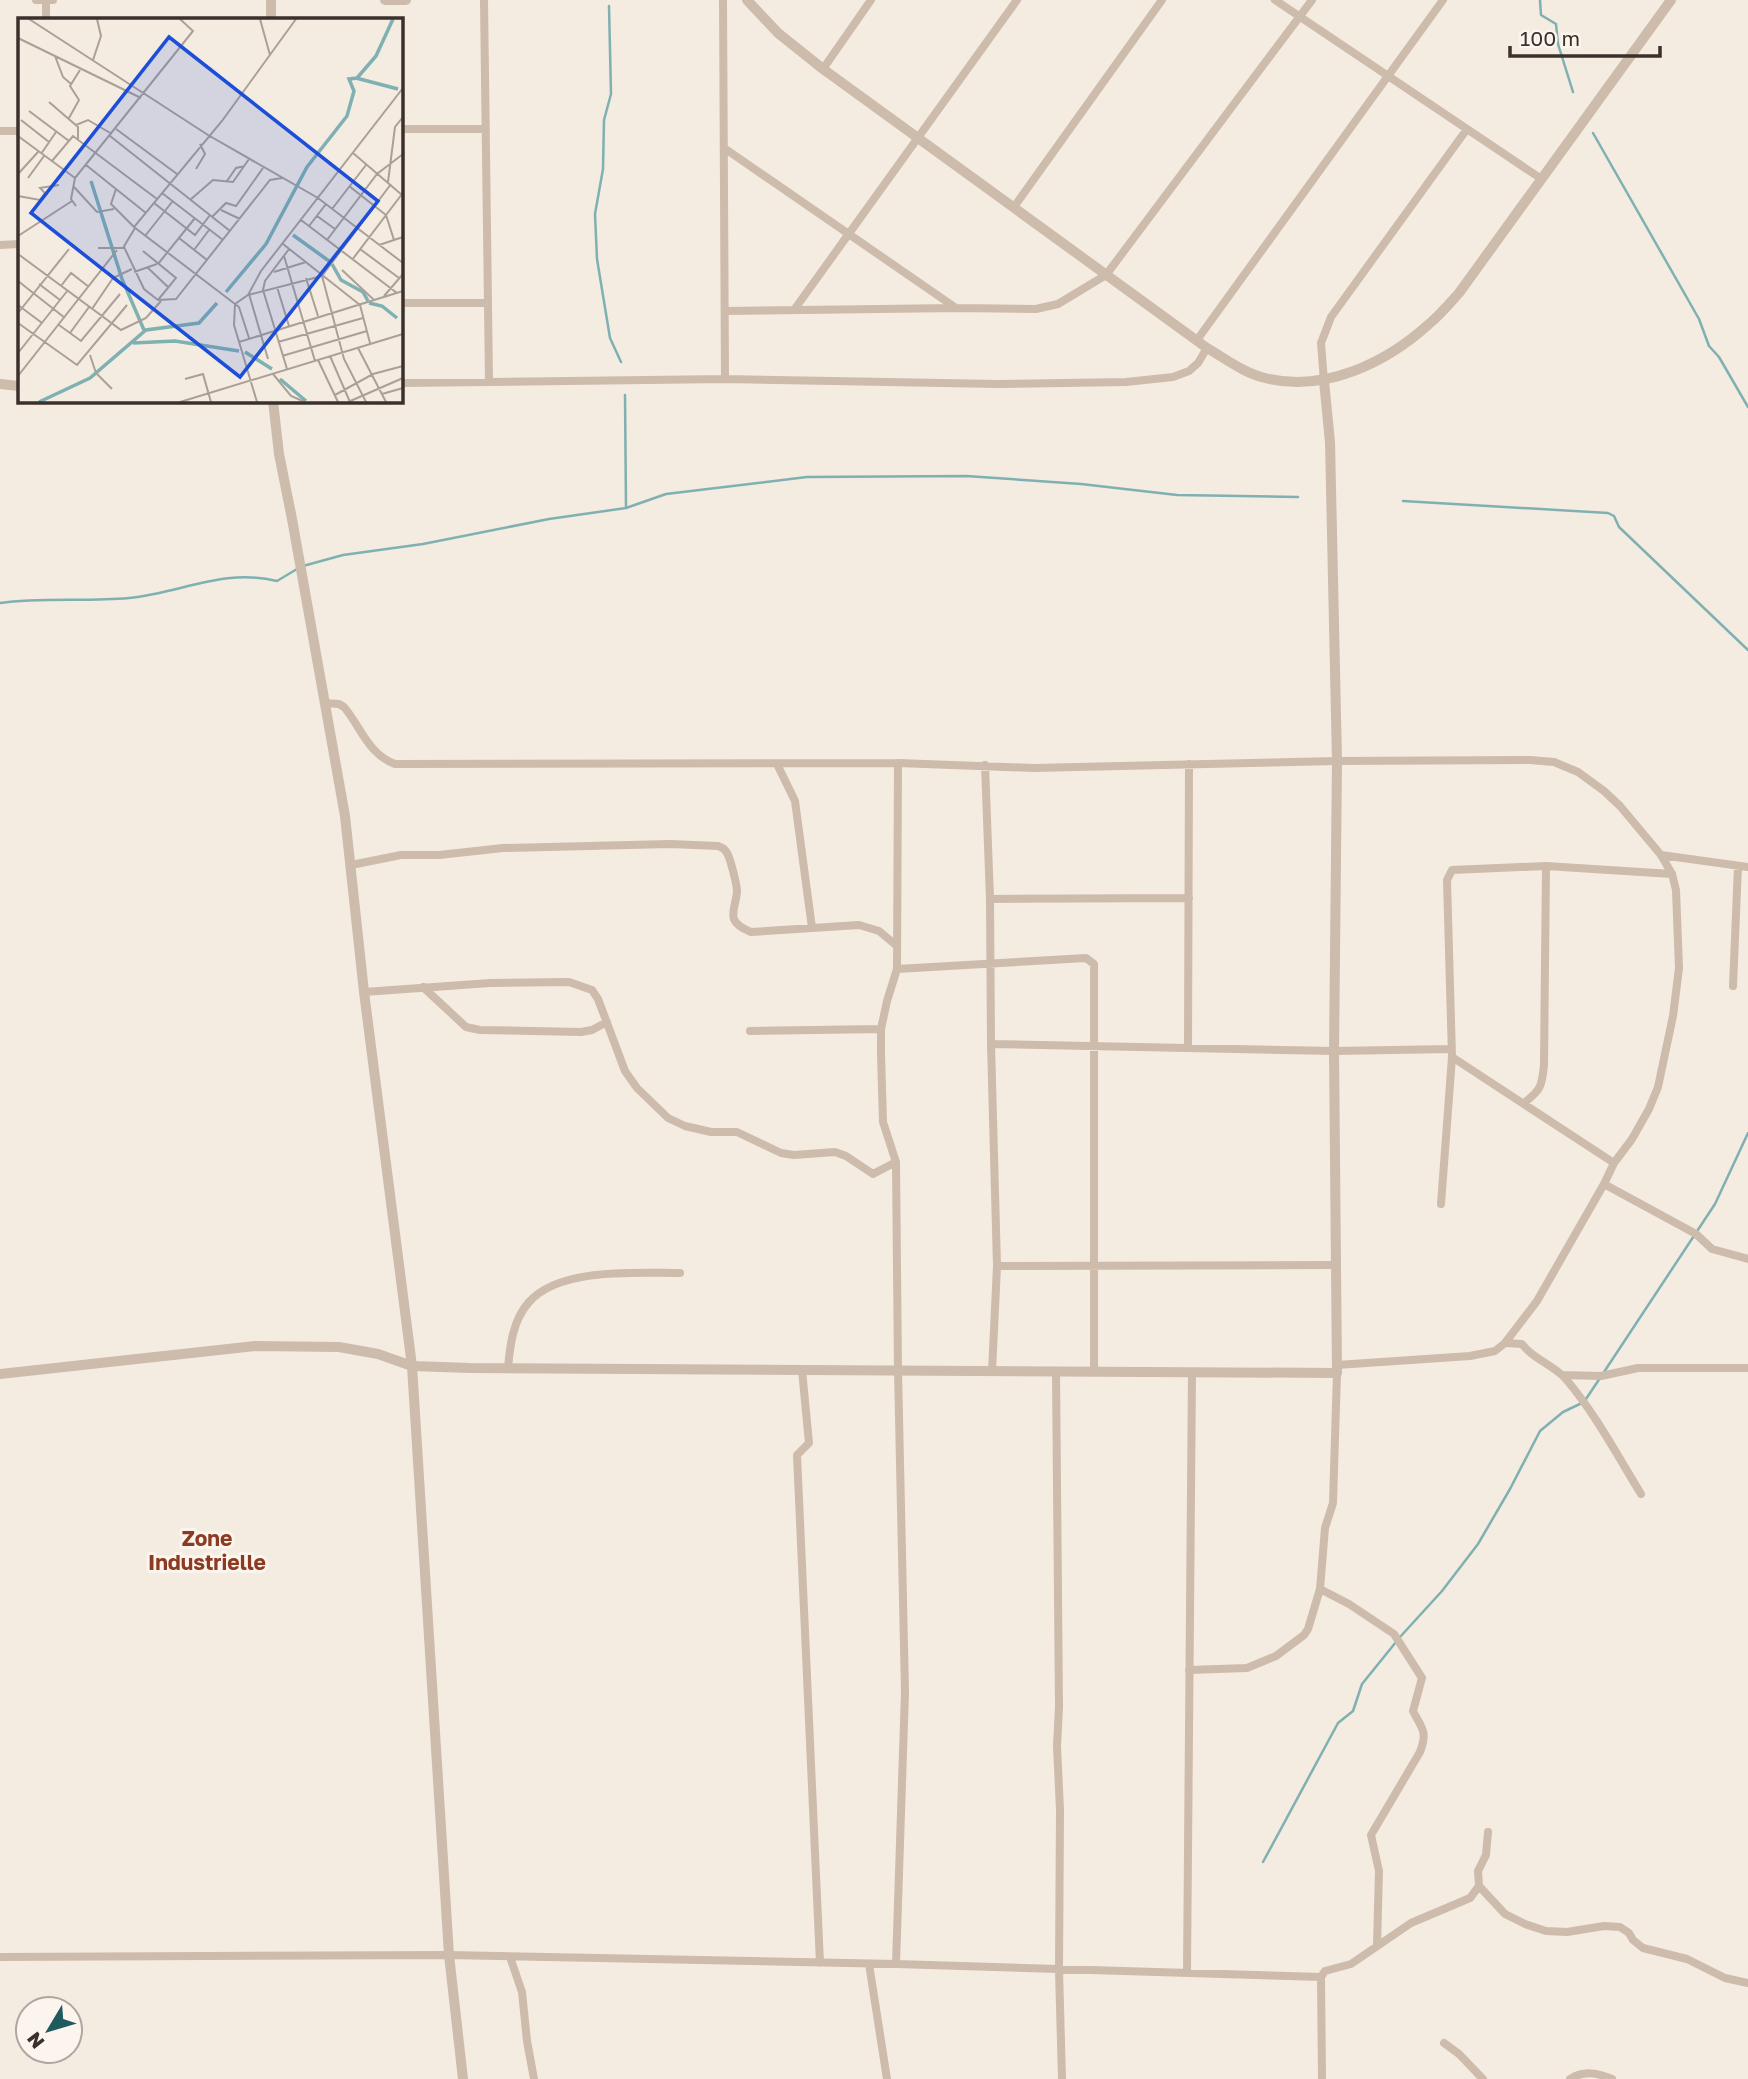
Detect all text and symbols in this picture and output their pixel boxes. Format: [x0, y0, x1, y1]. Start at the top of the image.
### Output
scale bar [1510, 14, 1660, 58]
inset map [18, 18, 402, 402]
text: 100 m [1520, 25, 1580, 51]
district label: Zone Industrielle [148, 1525, 266, 1575]
north arrow [14, 1995, 84, 2065]
text: N [22, 2028, 49, 2054]

